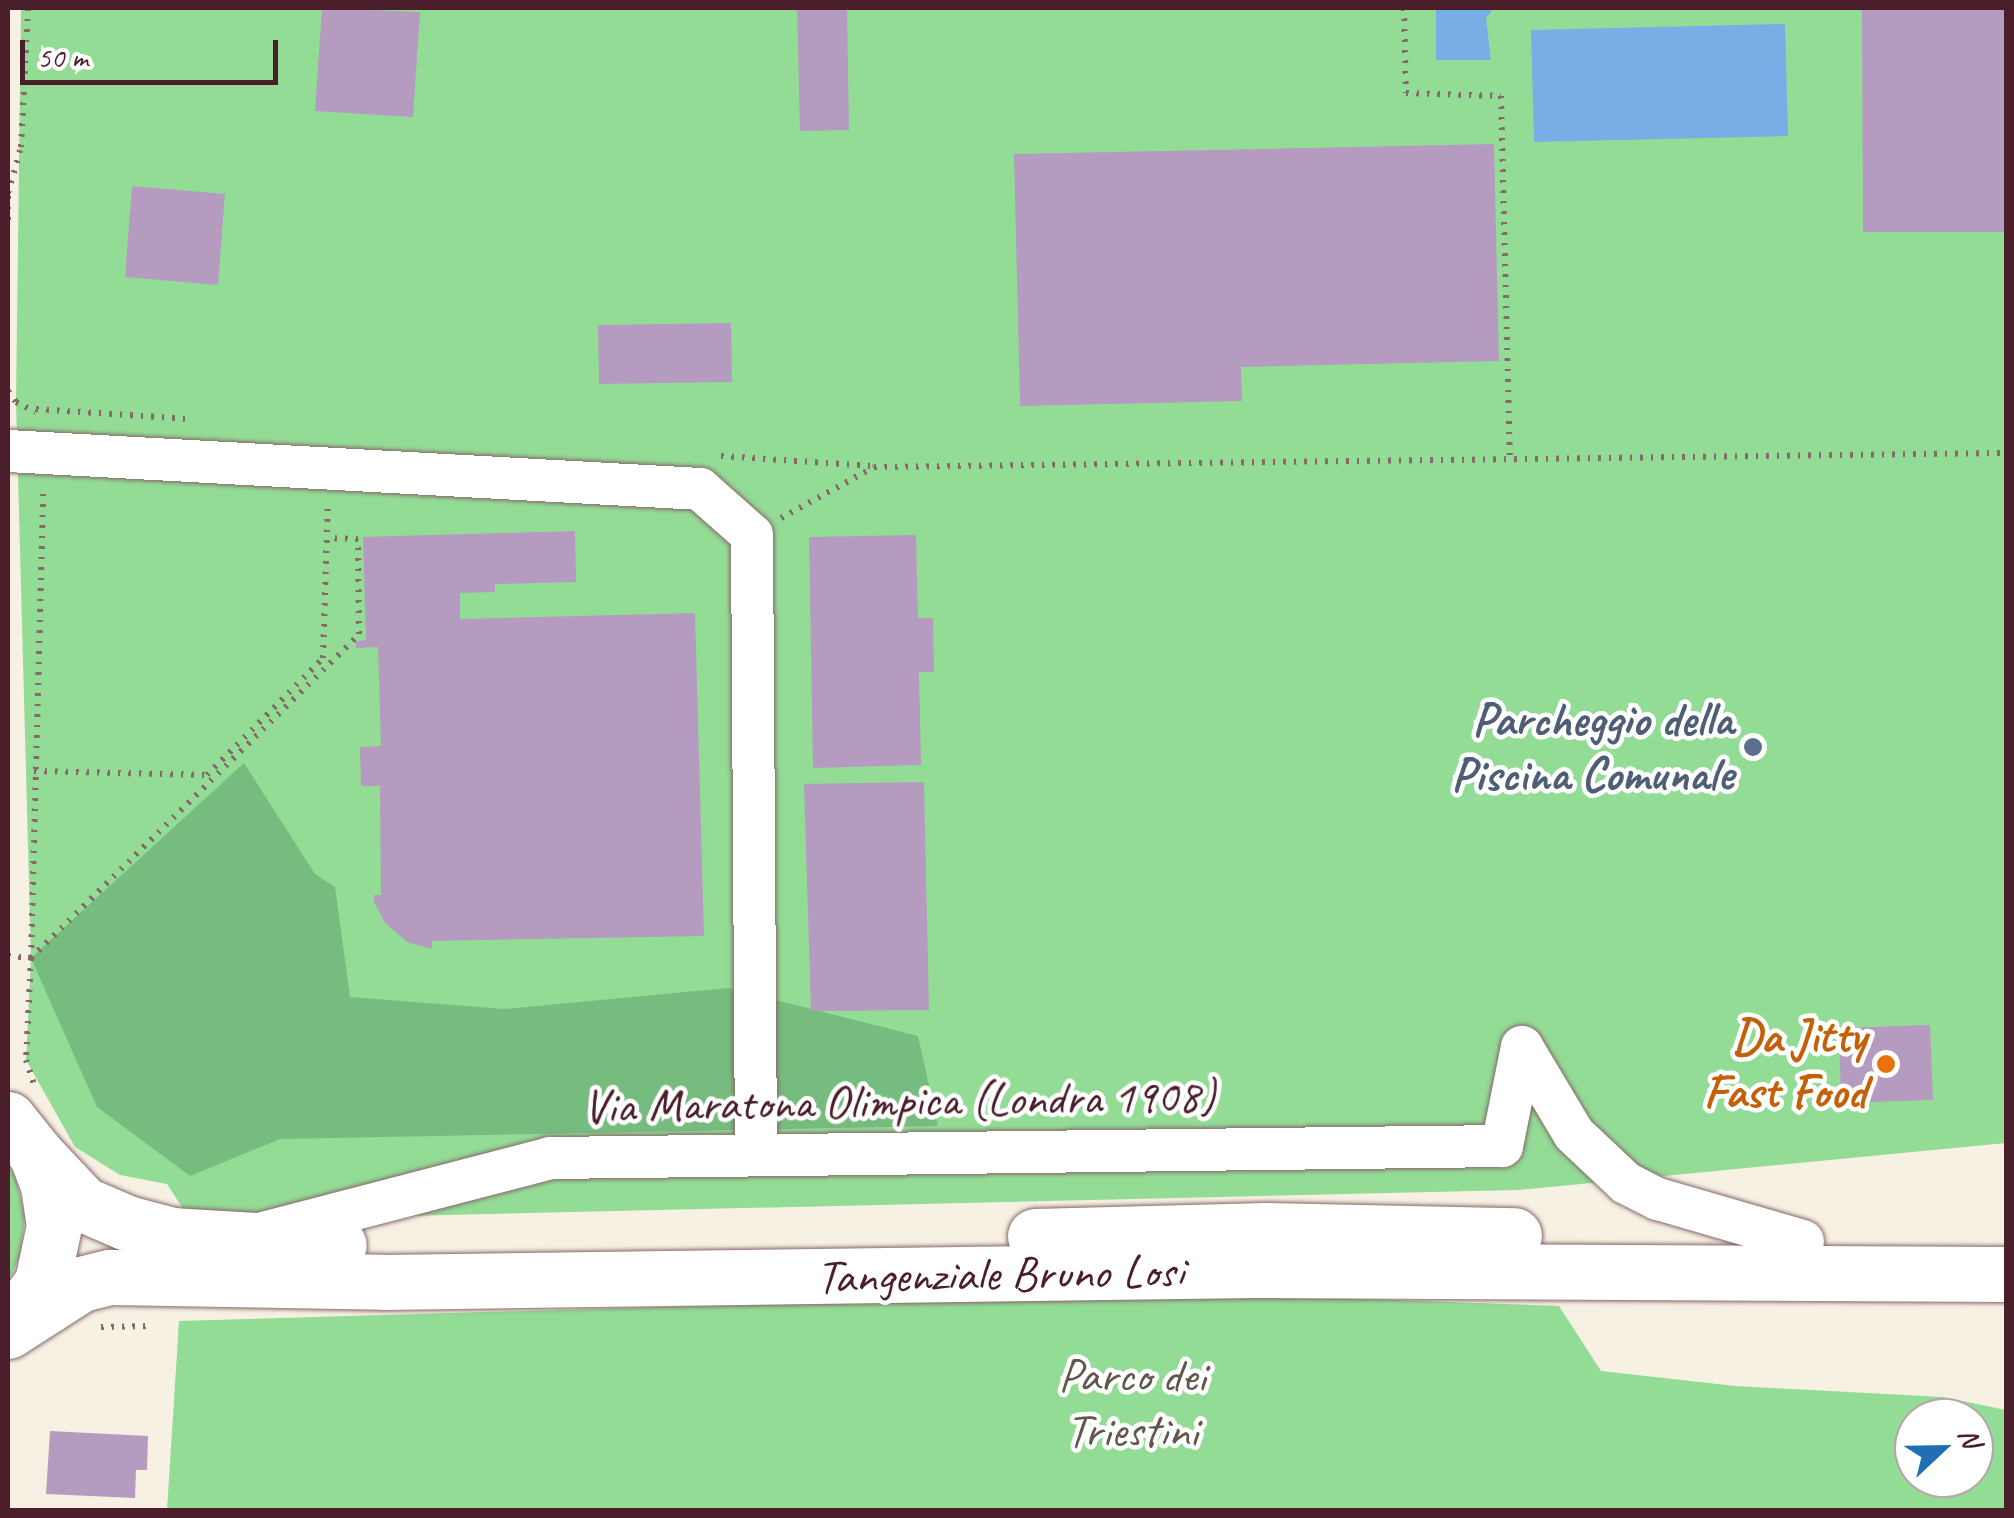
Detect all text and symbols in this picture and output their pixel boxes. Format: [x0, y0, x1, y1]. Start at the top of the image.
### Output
scale bar [25, 20, 282, 82]
text: 50 m [37, 38, 88, 76]
place label: Parcheggio della Piscina Comunale [1451, 690, 1733, 803]
marker: Parcheggio della Piscina Comunale [1742, 736, 1764, 758]
place label: Da Jitty Fast Food [1704, 1007, 1866, 1120]
marker: Da Jitty Fast Food [1875, 1053, 1897, 1075]
street label: Via Maratona Olimpica (Londra 1908) [582, 1067, 1216, 1135]
street label: Tangenziale Bruno Losi [816, 1242, 1184, 1306]
park label: Parco dei Triestini [1058, 1346, 1206, 1459]
north arrow [1894, 1398, 1994, 1498]
text: N [1951, 1423, 1990, 1452]

